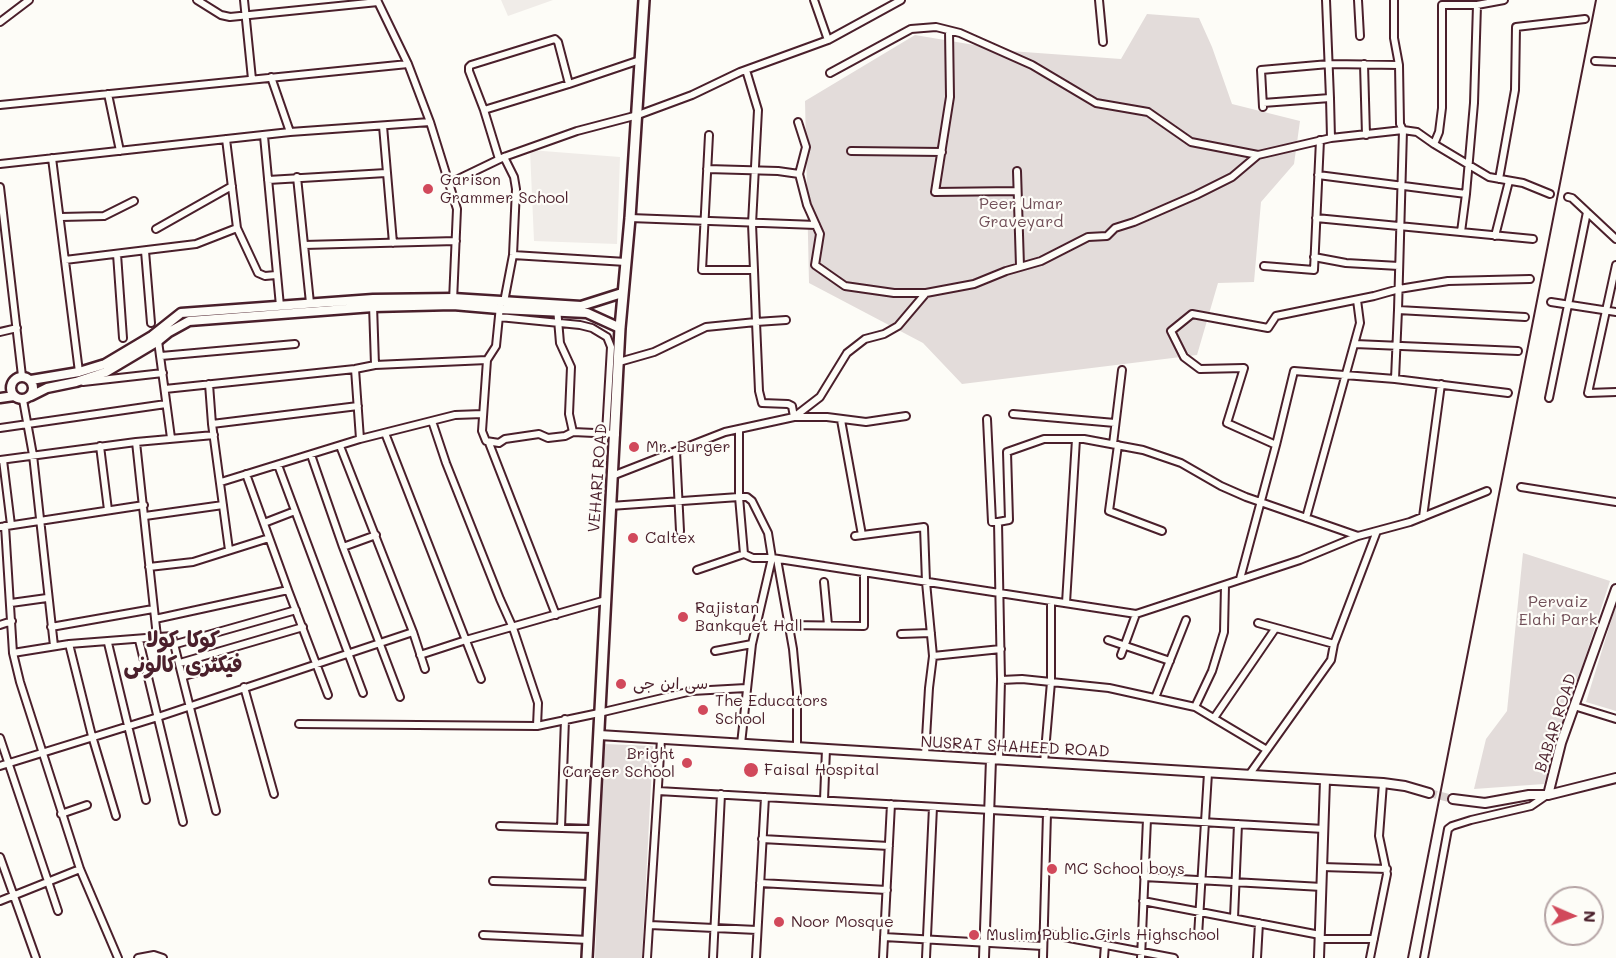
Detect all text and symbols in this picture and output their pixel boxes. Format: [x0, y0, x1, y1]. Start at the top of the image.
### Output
place label: Garison Grammer School [440, 170, 569, 208]
marker: Garison Grammer School [421, 182, 435, 196]
park label: Peer Umar Graveyard [979, 194, 1063, 232]
street label: VEHARI ROAD [585, 423, 611, 533]
place label: Mr. Burger [646, 437, 731, 457]
marker: Mr. Burger [627, 440, 641, 454]
place label: Caltex [645, 528, 695, 548]
marker: Caltex [626, 531, 640, 545]
park label: Pervaiz Elahi Park [1519, 592, 1597, 630]
place label: Rajistan Bankquet Hall [695, 598, 803, 636]
marker: Rajistan Bankquet Hall [676, 610, 690, 624]
district label: کوکا کولا فیکٹری کالونی [123, 627, 243, 678]
street label: BABAR ROAD [1531, 671, 1581, 775]
place label: سی این جی [633, 674, 708, 694]
marker: سی این جی [614, 677, 628, 691]
place label: The Educators School [715, 691, 828, 729]
marker: The Educators School [696, 703, 710, 717]
street label: NUSRAT SHAHEED ROAD [920, 732, 1110, 762]
place label: Bright Career School [562, 744, 675, 782]
marker: Bright Career School [680, 756, 694, 770]
place label: Faisal Hospital [764, 760, 879, 780]
marker: Faisal Hospital [742, 761, 760, 779]
place label: MC School boys [1064, 859, 1185, 879]
marker: MC School boys [1045, 862, 1059, 876]
north arrow [1544, 886, 1604, 946]
text: N [1580, 910, 1601, 923]
place label: Noor Mosque [791, 912, 894, 932]
marker: Noor Mosque [772, 915, 786, 929]
place label: Muslim Public Girls Highschool [986, 925, 1220, 945]
marker: Muslim Public Girls Highschool [967, 928, 981, 942]

